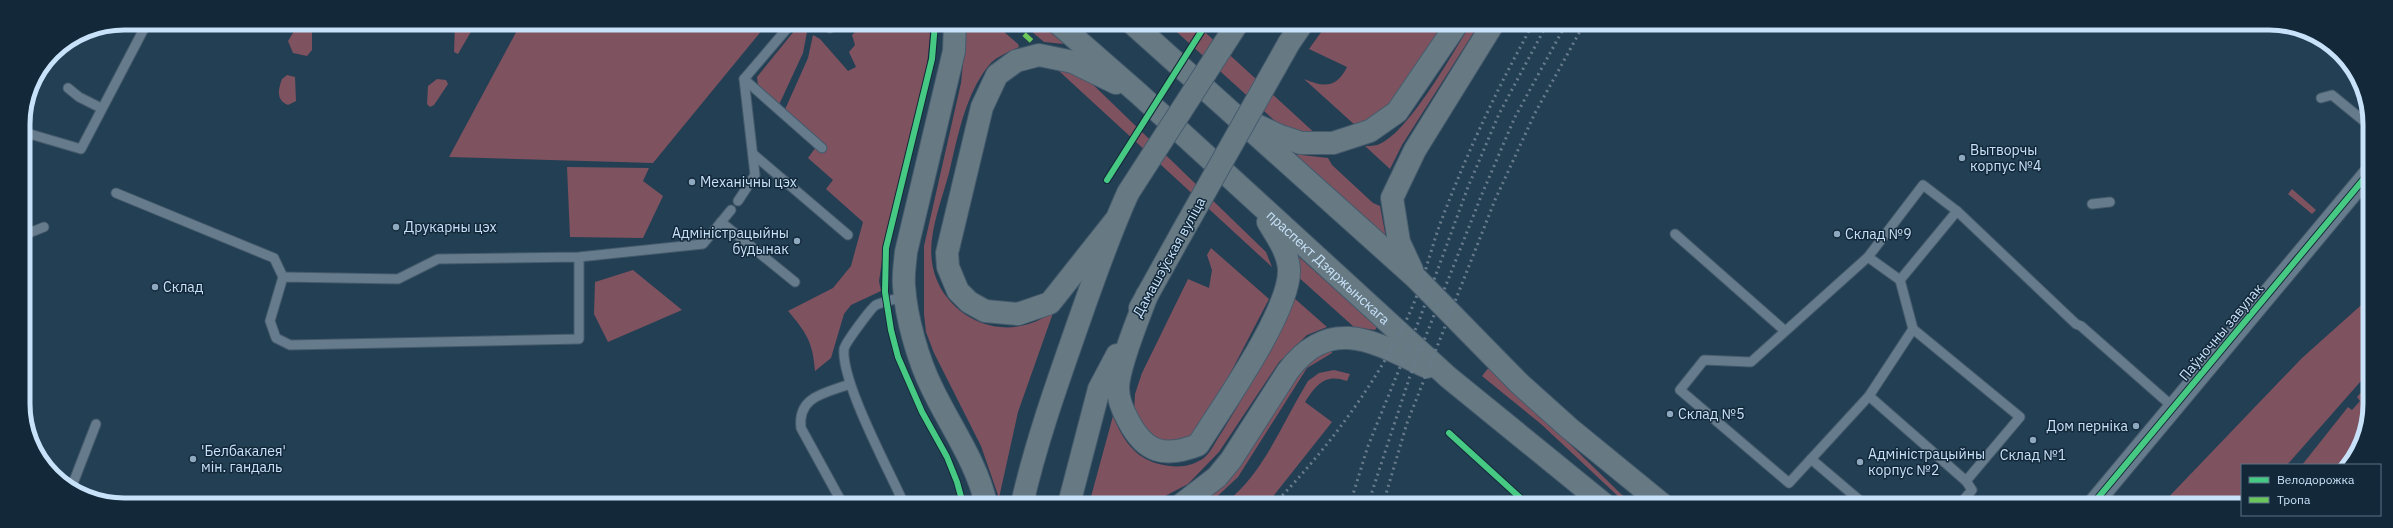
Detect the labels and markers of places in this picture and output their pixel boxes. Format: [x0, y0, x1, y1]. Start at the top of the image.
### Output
place label: Вытворчы корпус №4 [1970, 141, 2041, 175]
marker: Вытворчы корпус №4 [1957, 153, 1967, 163]
place label: Механічны цэх [700, 173, 797, 191]
marker: Механічны цэх [687, 177, 697, 187]
place label: Друкарны цэх [404, 218, 497, 236]
marker: Друкарны цэх [391, 222, 401, 232]
place label: Адміністрацыйны будынак [672, 224, 789, 258]
place label: Склад №9 [1845, 225, 1912, 243]
marker: Склад №9 [1832, 229, 1842, 239]
marker: Адміністрацыйны будынак [792, 236, 802, 246]
place label: Склад [163, 278, 203, 296]
marker: Склад [150, 282, 160, 292]
place label: Склад №5 [1678, 405, 1745, 423]
marker: Склад №5 [1665, 409, 1675, 419]
place label: Дом перніка [2046, 417, 2129, 435]
marker: Дом перніка [2131, 421, 2141, 431]
marker: Склад №1 [2028, 435, 2038, 445]
place label: 'Белбакалея' мін. гандаль [201, 442, 286, 476]
place label: Адміністрацыйны корпус №2 [1868, 445, 1985, 479]
place label: Склад №1 [2000, 446, 2066, 464]
marker: 'Белбакалея' мін. гандаль [188, 454, 198, 464]
marker: Адміністрацыйны корпус №2 [1855, 457, 1865, 467]

